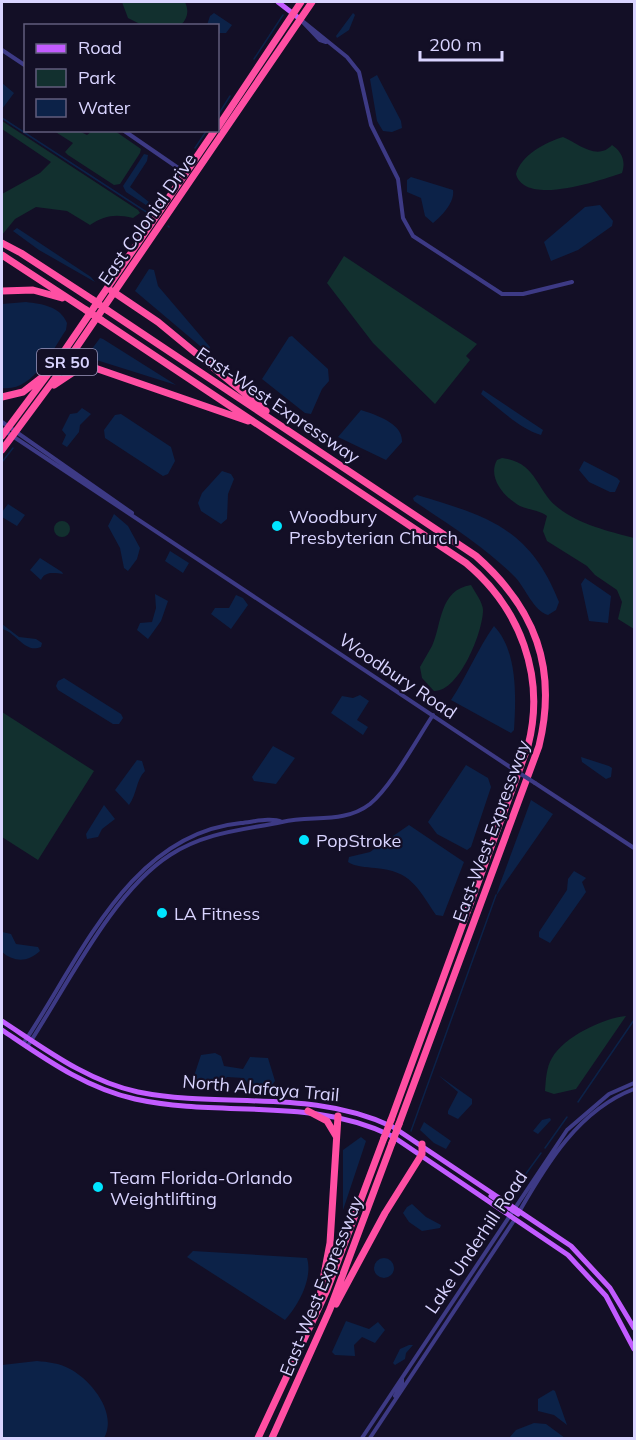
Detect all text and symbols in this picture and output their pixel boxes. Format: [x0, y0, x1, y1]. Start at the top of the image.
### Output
legend [24, 24, 219, 132]
scale bar [420, 24, 502, 62]
text: 200 m [429, 33, 482, 56]
text: Road [78, 36, 122, 59]
text: Park [78, 66, 117, 89]
text: Water [78, 96, 131, 119]
street label: East Colonial Drive [93, 149, 201, 289]
street label: East-West Expressway [192, 342, 364, 469]
road number: SR 50 [37, 349, 97, 375]
place label: Woodbury Presbyterian Church [289, 505, 458, 549]
marker: Woodbury Presbyterian Church [270, 519, 284, 533]
street label: Woodbury Road [335, 628, 461, 724]
street label: East-West Expressway [447, 736, 535, 925]
place label: PopStroke [316, 829, 401, 852]
marker: PopStroke [297, 833, 311, 847]
place label: LA Fitness [174, 902, 260, 925]
marker: LA Fitness [155, 906, 169, 920]
street label: North Alafaya Trail [182, 1070, 340, 1106]
place label: Team Florida-Orlando Weightlifting [110, 1166, 293, 1210]
street label: Lake Underhill Road [420, 1166, 532, 1318]
marker: Team Florida-Orlando Weightlifting [91, 1180, 105, 1194]
street label: East-West Expressway [274, 1192, 368, 1379]

